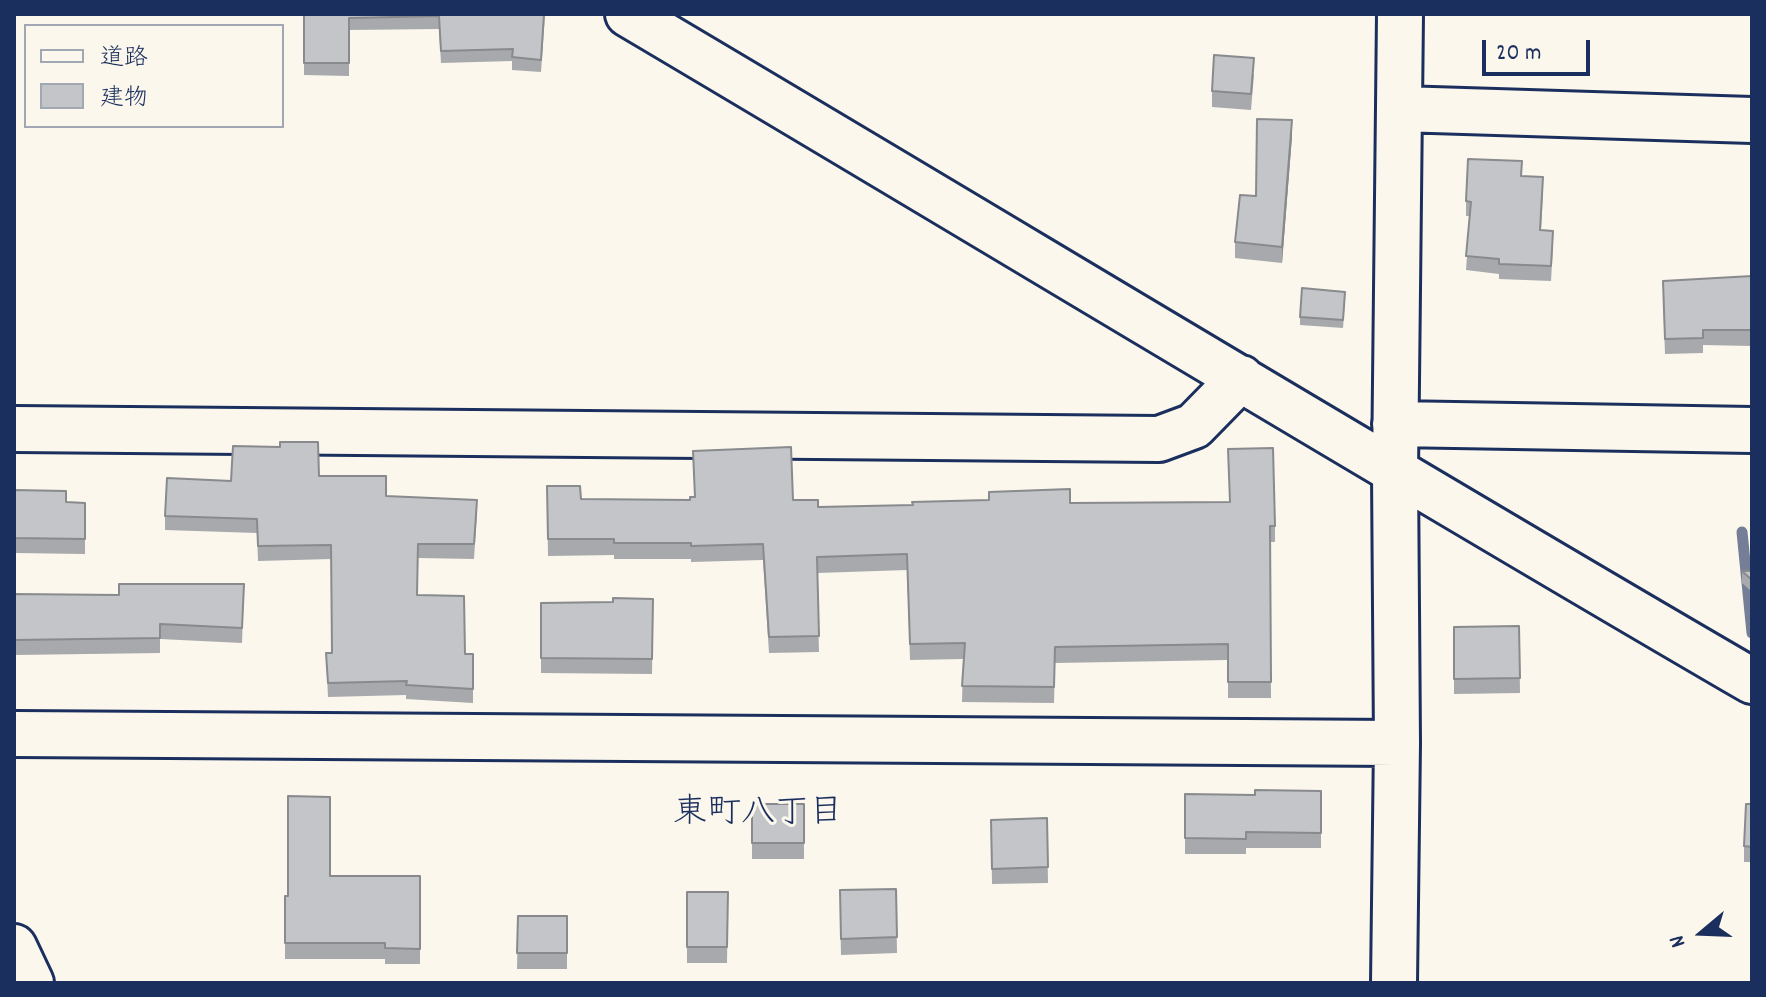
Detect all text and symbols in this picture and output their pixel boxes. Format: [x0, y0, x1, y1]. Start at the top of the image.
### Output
legend [24, 24, 284, 128]
scale bar [1486, 24, 1594, 74]
text: 20 m [1496, 37, 1542, 71]
text: 道路 [100, 42, 148, 76]
text: 建物 [100, 82, 148, 116]
district label: 東町八丁目 [673, 796, 843, 836]
north arrow [1662, 893, 1742, 973]
text: N [1662, 931, 1695, 951]

